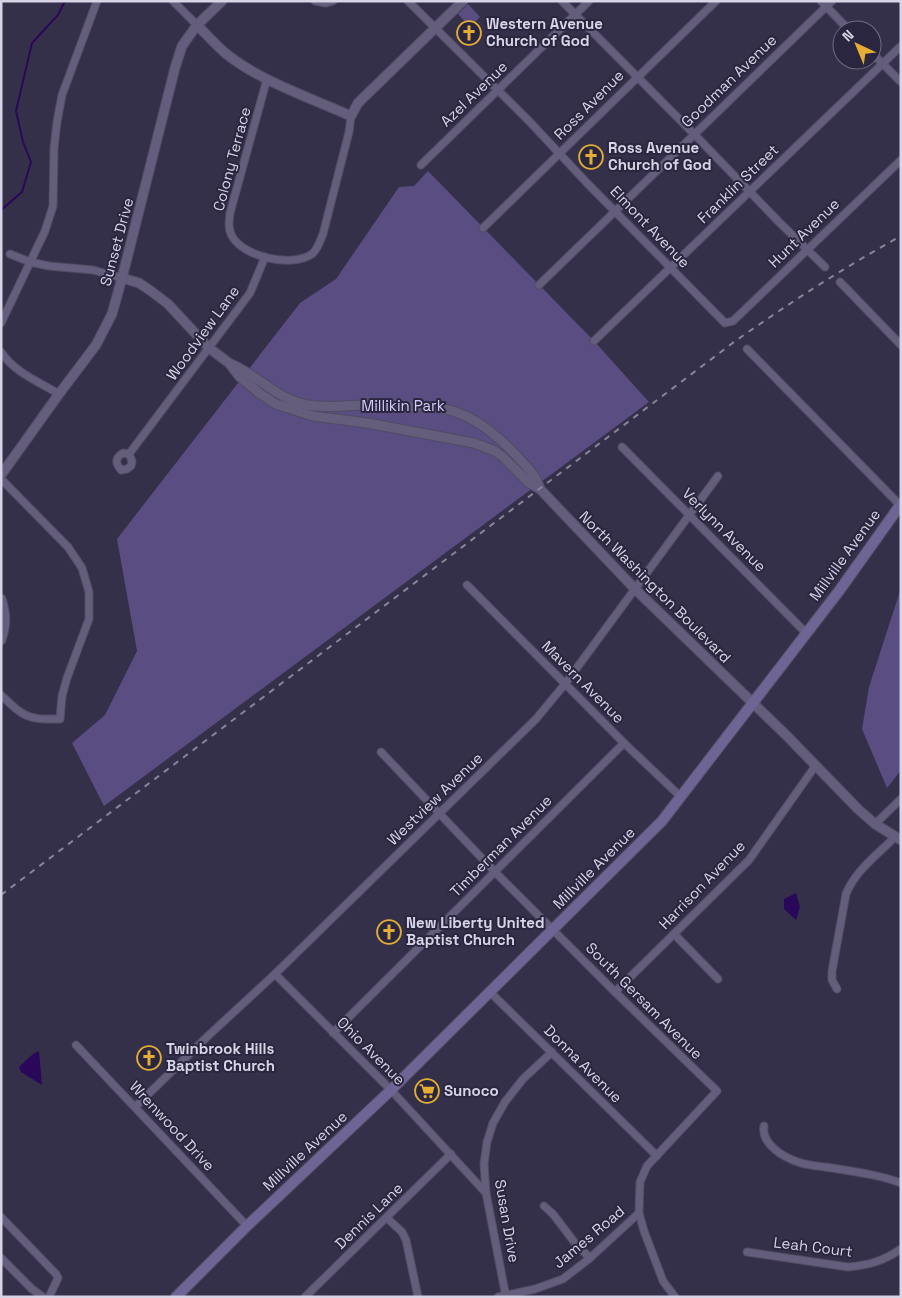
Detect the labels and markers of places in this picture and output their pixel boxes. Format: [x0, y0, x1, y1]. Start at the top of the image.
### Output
place label: Western Avenue Church of God [486, 14, 603, 50]
church icon: Western Avenue Church of God [456, 20, 482, 46]
place label: Ross Avenue Church of God [608, 138, 712, 174]
church icon: Ross Avenue Church of God [578, 144, 604, 170]
place label: New Liberty United Baptist Church [406, 913, 545, 949]
church icon: New Liberty United Baptist Church [376, 919, 402, 945]
place label: Twinbrook Hills Baptist Church [166, 1039, 275, 1075]
church icon: Twinbrook Hills Baptist Church [136, 1045, 162, 1071]
supermarket icon: Sunoco [414, 1078, 440, 1104]
place label: Sunoco [444, 1081, 499, 1100]

